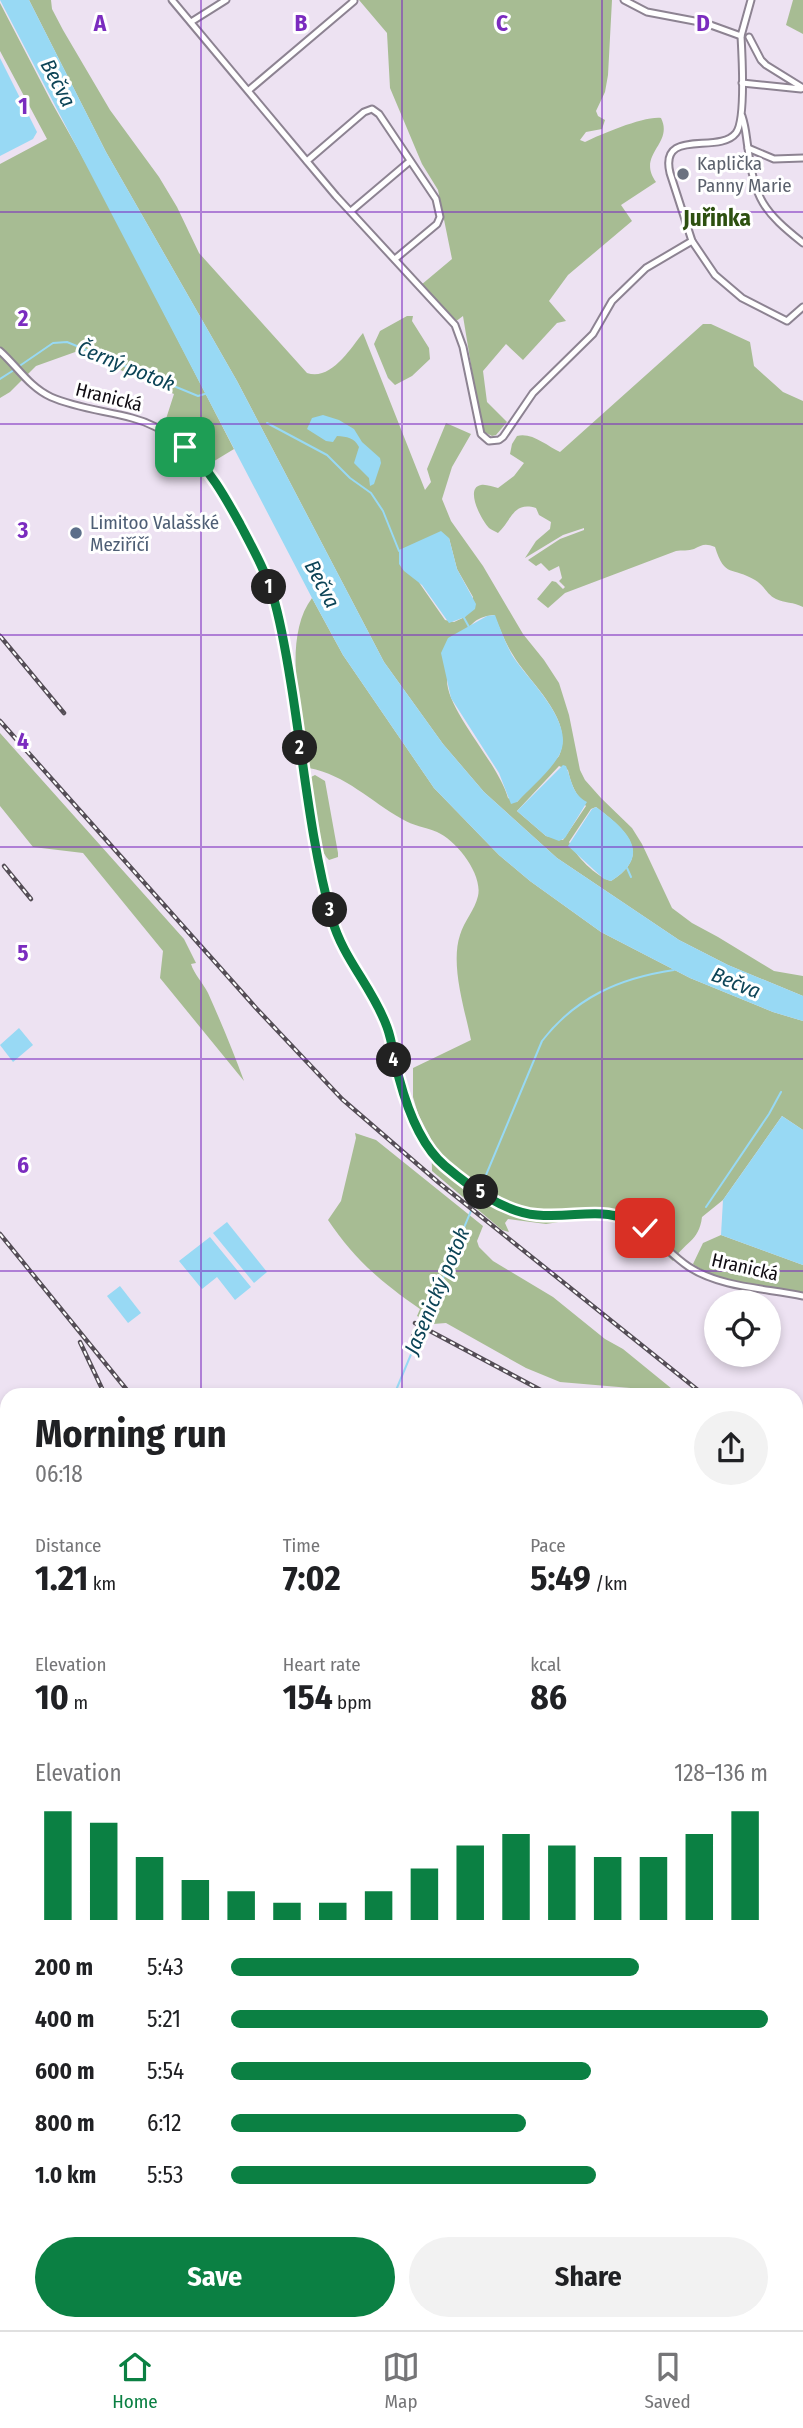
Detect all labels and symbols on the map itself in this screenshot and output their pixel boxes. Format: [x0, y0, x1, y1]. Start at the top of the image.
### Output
text: A [93, 9, 107, 37]
text: B [295, 9, 308, 37]
text: C [496, 9, 508, 37]
text: D [696, 9, 710, 37]
water label: Bečva [35, 55, 81, 111]
text: 1 [18, 92, 28, 120]
place label: Kaplička Panny Marie [697, 152, 792, 197]
marker: Kaplička Panny Marie [675, 166, 691, 182]
district label: Juřinka [682, 204, 751, 232]
text: 2 [17, 304, 29, 332]
water label: Černý potok [74, 335, 178, 397]
street label: Hranická [73, 378, 145, 416]
pin [155, 417, 215, 477]
place label: Limitoo Valašské Meziříčí [90, 511, 219, 556]
text: 3 [17, 516, 29, 544]
marker: Limitoo Valašské Meziříčí [68, 525, 84, 541]
water label: Bečva [299, 556, 345, 612]
pin: 1 [252, 570, 286, 604]
text: 4 [17, 727, 29, 755]
pin: 2 [282, 730, 318, 766]
pin: 3 [312, 892, 348, 928]
text: 5 [17, 939, 29, 967]
water label: Bečva [708, 961, 764, 1005]
pin: 4 [376, 1042, 412, 1078]
text: 6 [17, 1151, 29, 1179]
pin: 5 [463, 1174, 498, 1210]
pin [615, 1198, 675, 1258]
water label: Jasenický potok [398, 1224, 475, 1359]
street label: Hranická [709, 1248, 781, 1286]

